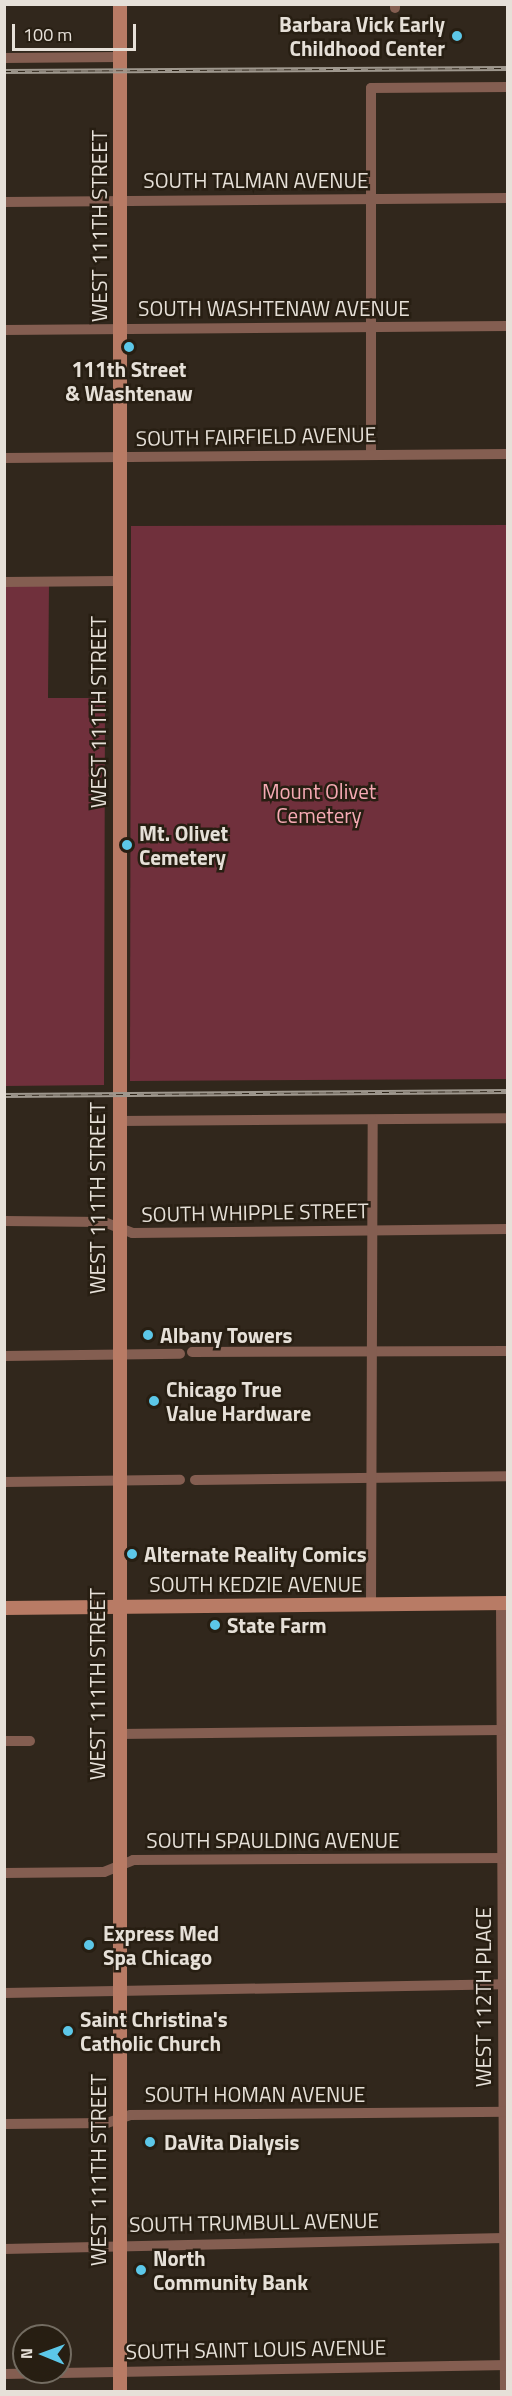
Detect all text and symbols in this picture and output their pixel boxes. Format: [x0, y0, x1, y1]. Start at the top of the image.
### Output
place label: Barbara Vick Early Childhood Center [279, 11, 445, 61]
scale bar [15, 12, 140, 50]
text: 100 m [23, 21, 72, 48]
marker: Barbara Vick Early Childhood Center [450, 29, 464, 43]
street label: WEST 111TH STREET [86, 130, 112, 322]
street label: SOUTH TALMAN AVENUE [143, 167, 369, 193]
street label: SOUTH WASHTENAW AVENUE [138, 295, 410, 321]
marker: 111th Street & Washtenaw [122, 340, 136, 354]
place label: 111th Street & Washtenaw [65, 356, 193, 406]
street label: SOUTH FAIRFIELD AVENUE [135, 421, 377, 451]
street label: WEST 111TH STREET [85, 616, 111, 808]
park label: Mount Olivet Cemetery [262, 778, 376, 828]
place label: Mt. Olivet Cemetery [139, 820, 228, 870]
marker: Mt. Olivet Cemetery [120, 838, 134, 852]
street label: WEST 111TH STREET [84, 1102, 110, 1294]
street label: SOUTH WHIPPLE STREET [141, 1197, 369, 1227]
place label: Albany Towers [160, 1322, 293, 1348]
marker: Albany Towers [141, 1328, 155, 1342]
place label: Chicago True Value Hardware [166, 1376, 311, 1426]
marker: Chicago True Value Hardware [147, 1394, 161, 1408]
place label: Alternate Reality Comics [144, 1541, 367, 1567]
marker: Alternate Reality Comics [125, 1547, 139, 1561]
street label: SOUTH KEDZIE AVENUE [149, 1571, 363, 1597]
street label: WEST 111TH STREET [84, 1588, 110, 1780]
place label: State Farm [227, 1612, 327, 1638]
marker: State Farm [208, 1618, 222, 1632]
street label: SOUTH SPAULDING AVENUE [146, 1827, 400, 1853]
street label: WEST 112TH PLACE [470, 1907, 496, 2087]
place label: Express Med Spa Chicago [103, 1920, 219, 1970]
marker: Express Med Spa Chicago [80, 1936, 98, 1954]
place label: Saint Christina's Catholic Church [80, 2006, 228, 2056]
marker: Saint Christina's Catholic Church [61, 2024, 75, 2038]
street label: WEST 111TH STREET [85, 2074, 111, 2266]
street label: SOUTH HOMAN AVENUE [145, 2081, 365, 2107]
place label: DaVita Dialysis [164, 2129, 299, 2155]
marker: DaVita Dialysis [141, 2133, 159, 2151]
street label: SOUTH TRUMBULL AVENUE [129, 2207, 379, 2237]
place label: North Community Bank [153, 2245, 308, 2295]
marker: North Community Bank [134, 2263, 148, 2277]
north arrow [12, 2324, 72, 2384]
street label: SOUTH SAINT LOUIS AVENUE [125, 2334, 387, 2364]
text: N [14, 2348, 38, 2359]

